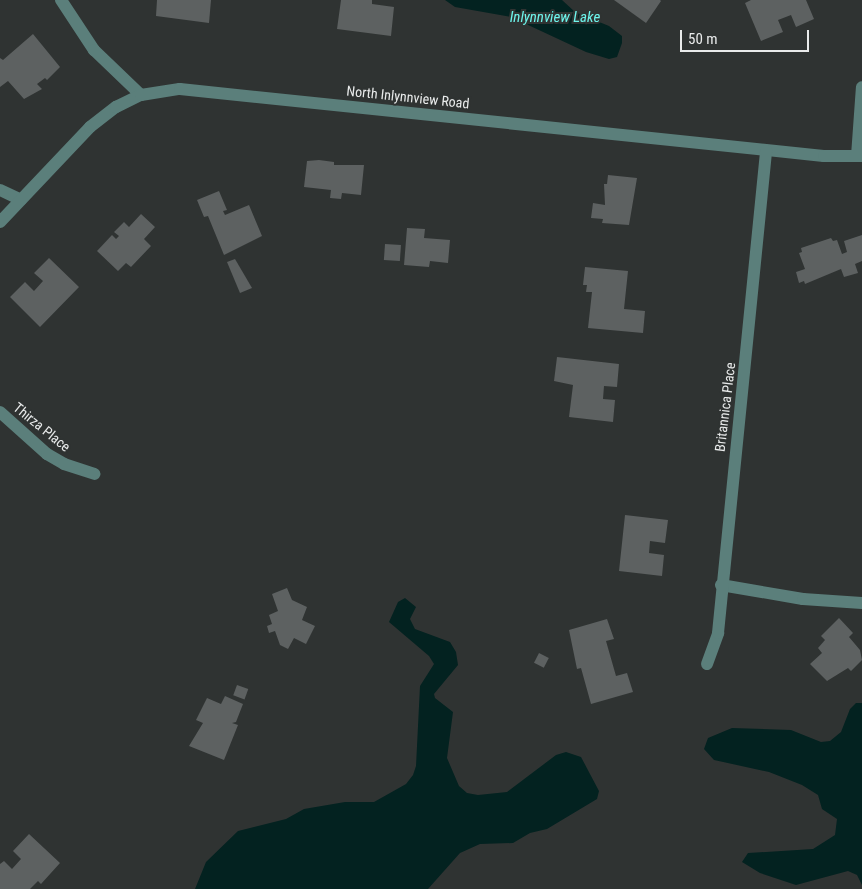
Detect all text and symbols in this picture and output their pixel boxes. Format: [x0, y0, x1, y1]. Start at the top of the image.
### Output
water label: Inlynnview Lake [510, 9, 600, 27]
scale bar [682, 20, 811, 52]
text: 50 m [688, 30, 718, 48]
street label: North Inlynnview Road [346, 82, 470, 112]
street label: Britannica Place [711, 361, 739, 453]
street label: Thirza Place [10, 399, 74, 455]

